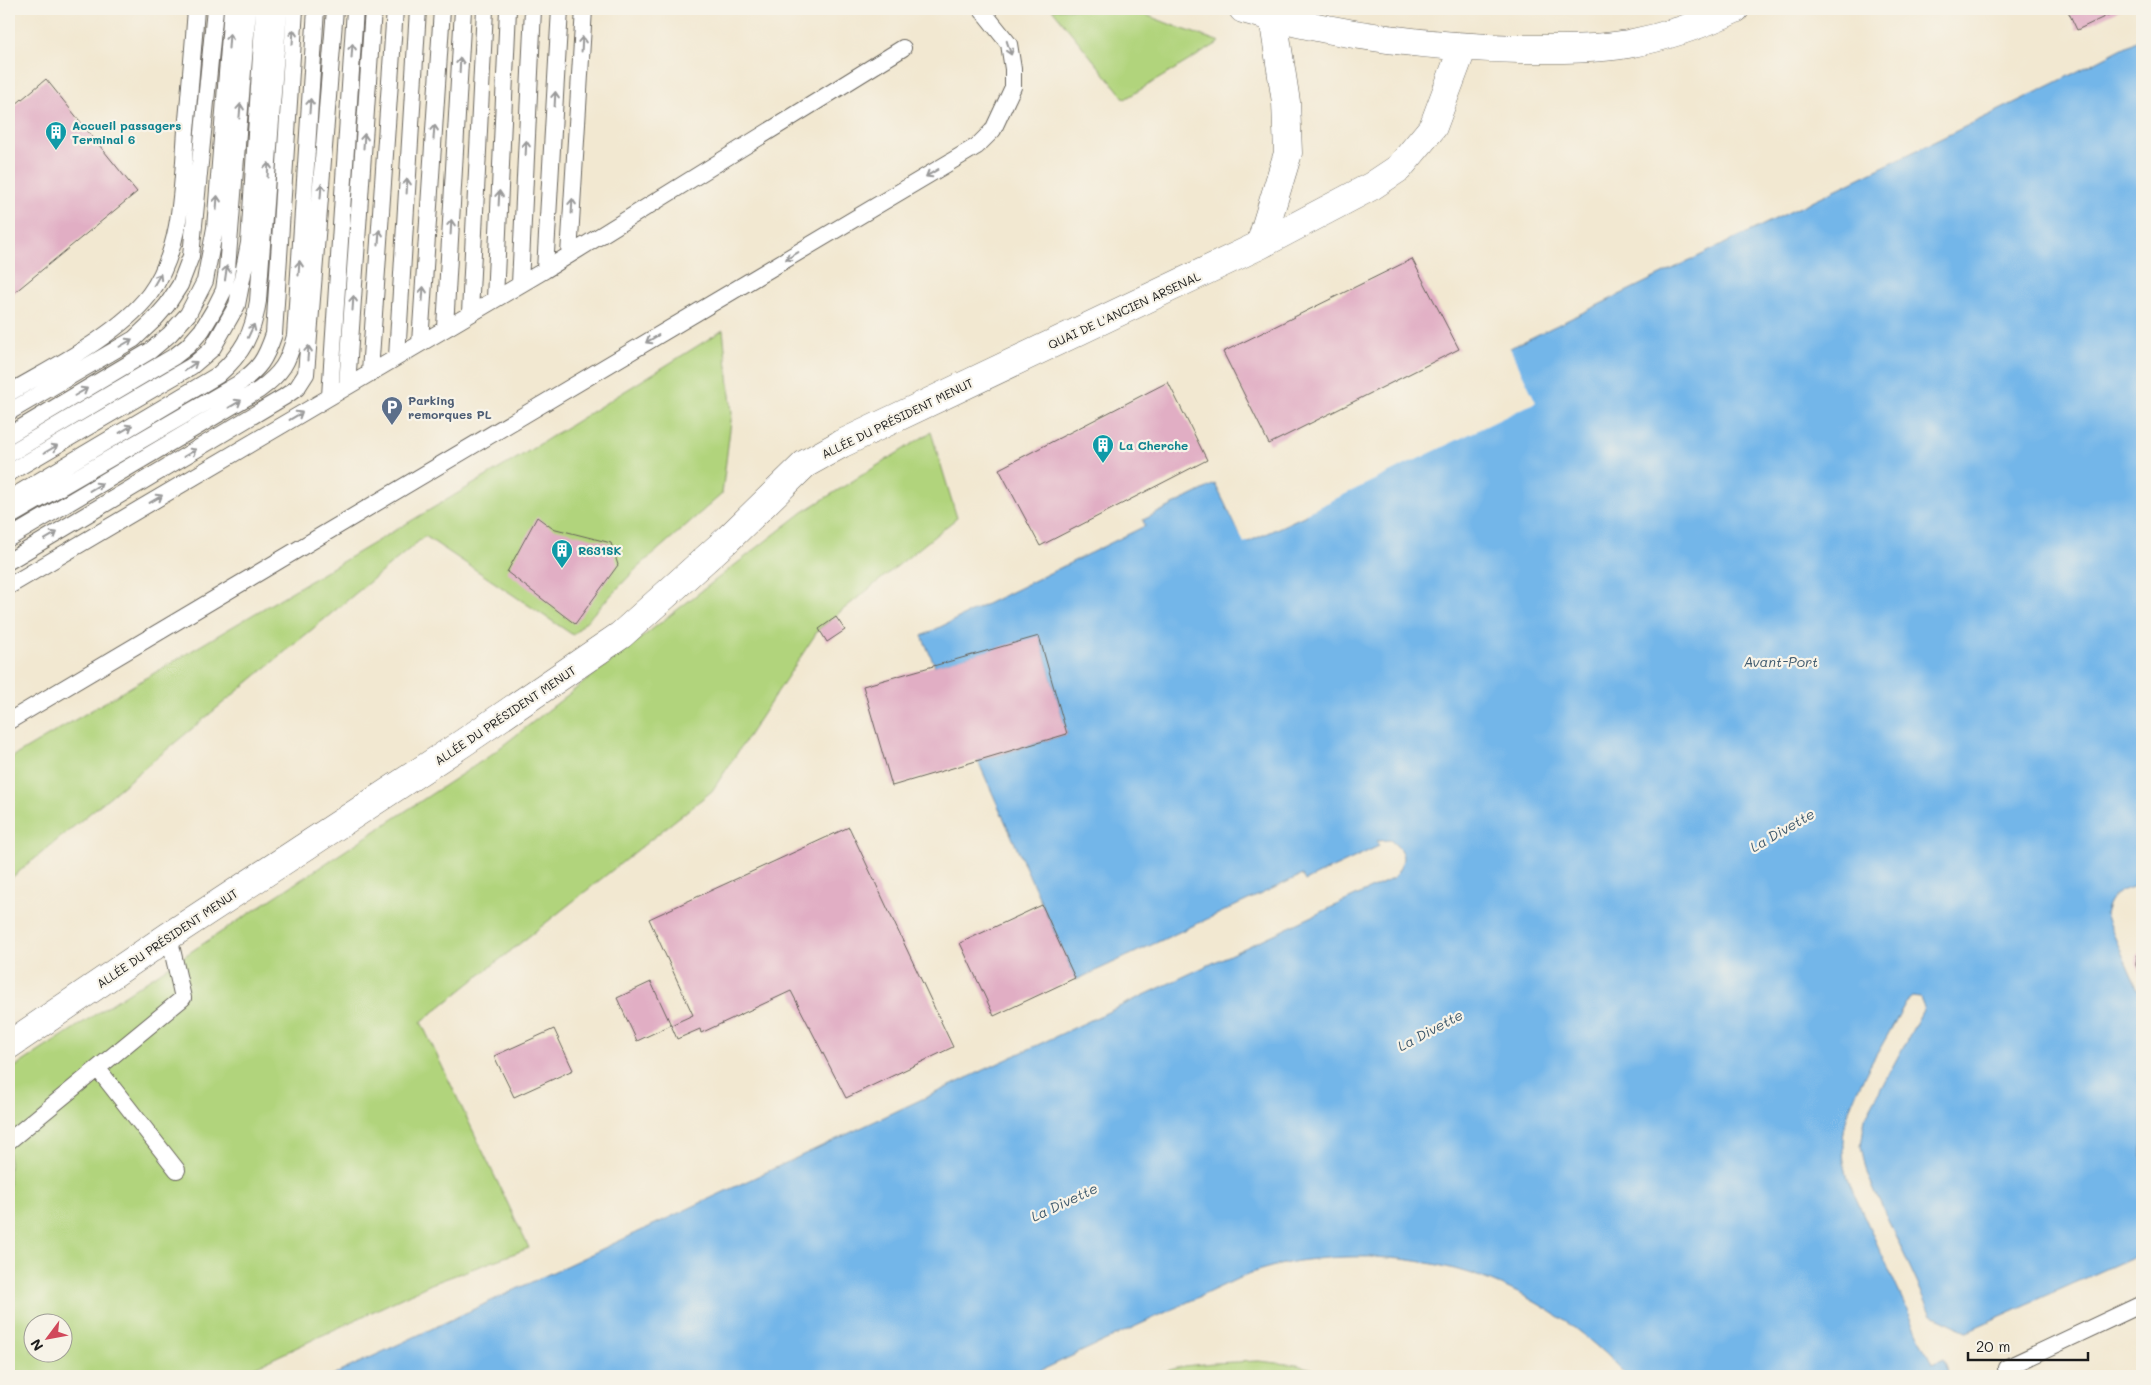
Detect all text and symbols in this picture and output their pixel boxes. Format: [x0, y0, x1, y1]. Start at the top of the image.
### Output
one-way arrow [289, 29, 298, 45]
one-way arrow [225, 33, 234, 49]
one-way arrow [577, 36, 586, 52]
one-way arrow [1004, 40, 1014, 56]
one-way arrow [348, 43, 357, 59]
one-way arrow [455, 57, 464, 73]
one-way arrow [550, 91, 559, 107]
one-way arrow [305, 98, 314, 114]
one-way arrow [235, 103, 245, 119]
place label: Accueil passagers Terminal 6 [72, 117, 181, 147]
building icon: Accueil passagers Terminal 6 [44, 120, 68, 151]
one-way arrow [429, 124, 438, 140]
one-way arrow [359, 133, 368, 149]
one-way arrow [522, 140, 531, 156]
one-way arrow [263, 163, 272, 179]
one-way arrow [925, 169, 939, 179]
one-way arrow [403, 178, 412, 194]
one-way arrow [316, 183, 325, 199]
one-way arrow [495, 190, 504, 206]
one-way arrow [212, 195, 221, 211]
one-way arrow [568, 198, 577, 214]
one-way arrow [446, 219, 455, 235]
one-way arrow [375, 229, 384, 245]
one-way arrow [786, 252, 800, 262]
one-way arrow [295, 260, 304, 276]
one-way arrow [222, 265, 232, 281]
street label: QUAI DE L'ANCIEN ARSENAL [1045, 267, 1203, 352]
one-way arrow [153, 273, 163, 288]
one-way arrow [419, 287, 428, 303]
one-way arrow [348, 295, 358, 311]
one-way arrow [246, 324, 256, 339]
one-way arrow [646, 335, 660, 345]
one-way arrow [119, 338, 133, 348]
one-way arrow [303, 345, 313, 361]
one-way arrow [184, 361, 198, 371]
street label: ALLÉE DU PRÉSIDENT MENUT [818, 374, 976, 462]
one-way arrow [73, 387, 87, 397]
place label: Parking remorques PL [408, 392, 492, 422]
parking icon: Parking remorques PL [380, 395, 404, 426]
one-way arrow [228, 398, 242, 408]
one-way arrow [288, 411, 302, 421]
one-way arrow [118, 424, 132, 434]
building icon: La Cherche [1091, 433, 1115, 464]
place label: La Cherche [1119, 437, 1188, 453]
one-way arrow [43, 443, 57, 453]
one-way arrow [183, 447, 197, 457]
one-way arrow [88, 481, 102, 491]
one-way arrow [149, 494, 163, 504]
one-way arrow [43, 530, 57, 540]
building icon: R631SK [550, 538, 574, 569]
place label: R631SK [578, 542, 622, 558]
water label: Avant-Port [1744, 652, 1818, 671]
street label: ALLÉE DU PRÉSIDENT MENUT [431, 661, 579, 768]
water label: La Divette [1746, 804, 1818, 856]
street label: ALLÉE DU PRÉSIDENT MENUT [93, 884, 241, 991]
water label: La Divette [1394, 1005, 1466, 1055]
water label: La Divette [1028, 1178, 1100, 1226]
north arrow [22, 1312, 72, 1362]
scale bar [1968, 1330, 2088, 1362]
text: N [26, 1336, 47, 1355]
text: 20 m [1976, 1336, 2010, 1356]

